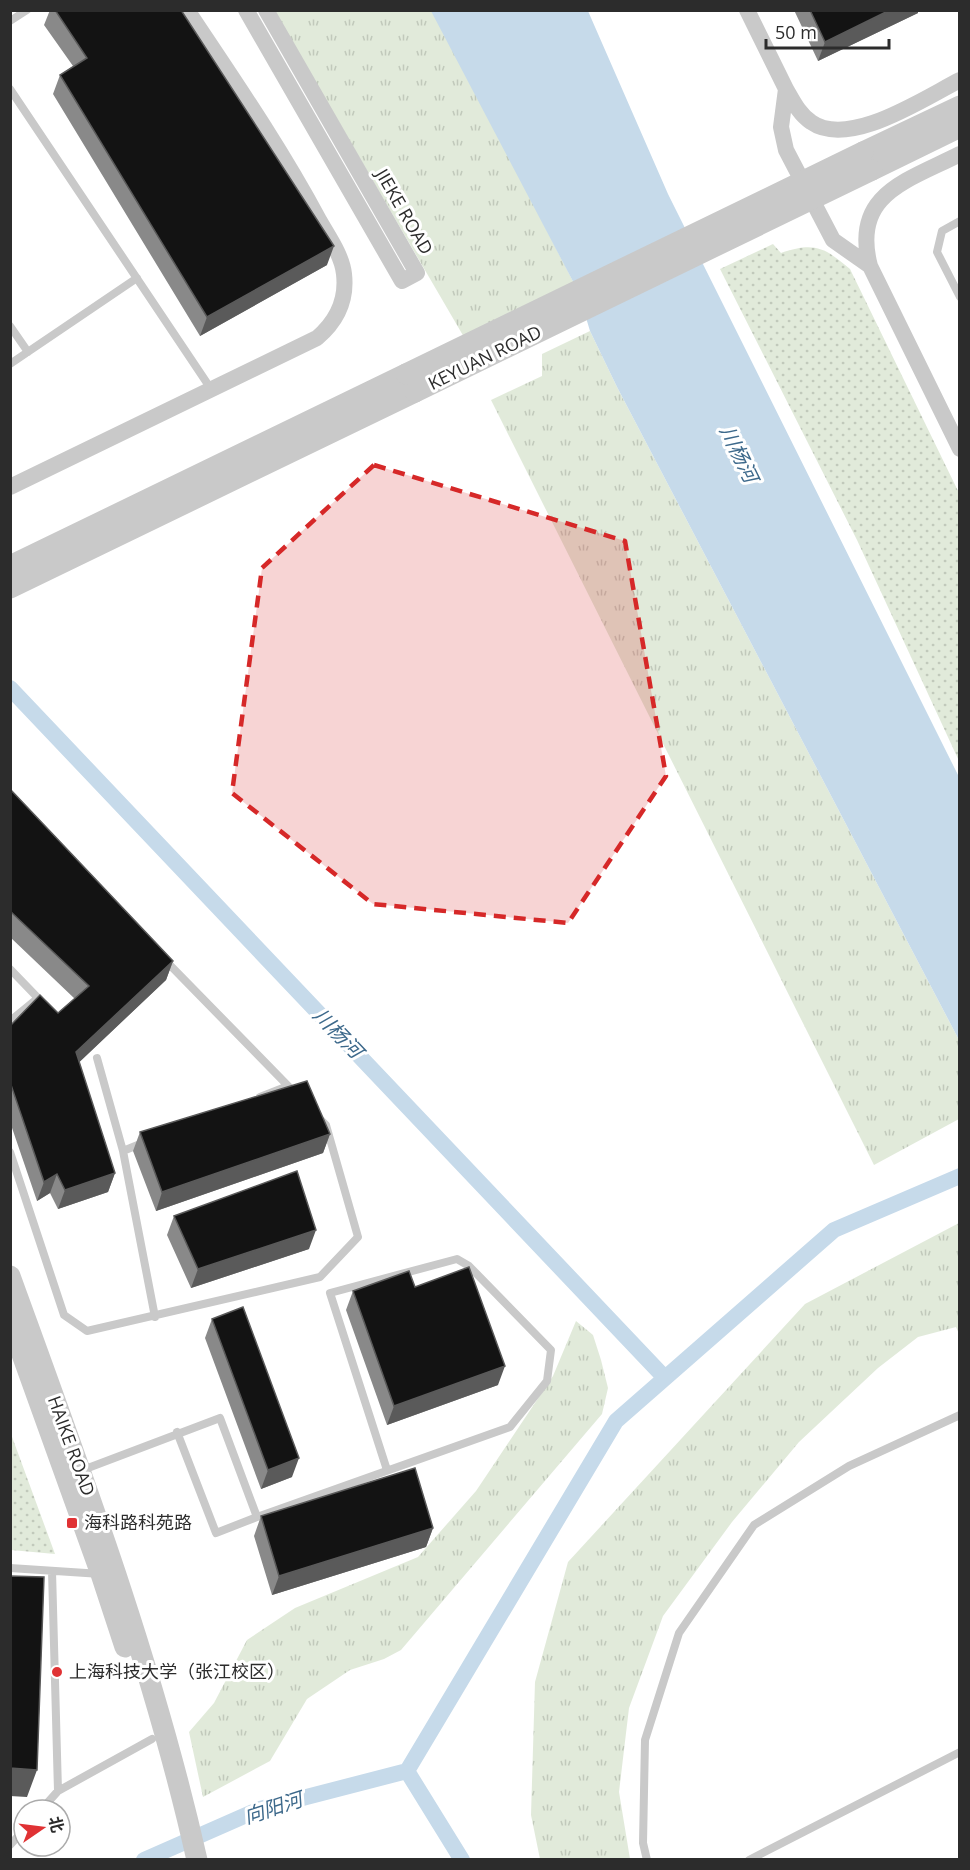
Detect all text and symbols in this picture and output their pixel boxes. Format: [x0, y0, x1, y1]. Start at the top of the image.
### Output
scale bar [766, 12, 889, 50]
text: 50 m [775, 20, 817, 44]
street label: JIEKE ROAD [370, 163, 439, 259]
street label: KEYUAN ROAD [424, 319, 545, 395]
water label: 川杨河 [714, 421, 766, 490]
water label: 川杨河 [308, 1002, 372, 1066]
street label: HAIKE ROAD [43, 1392, 101, 1499]
place label: 海科路科苑路 [84, 1510, 192, 1534]
marker: 海科路科苑路 [65, 1516, 79, 1530]
place label: 上海科技大学（张江校区） [69, 1659, 285, 1683]
marker: 上海科技大学（张江校区） [50, 1665, 64, 1679]
water label: 向阳河 [240, 1784, 309, 1830]
north arrow [12, 1798, 72, 1858]
text: 北 [44, 1814, 69, 1835]

